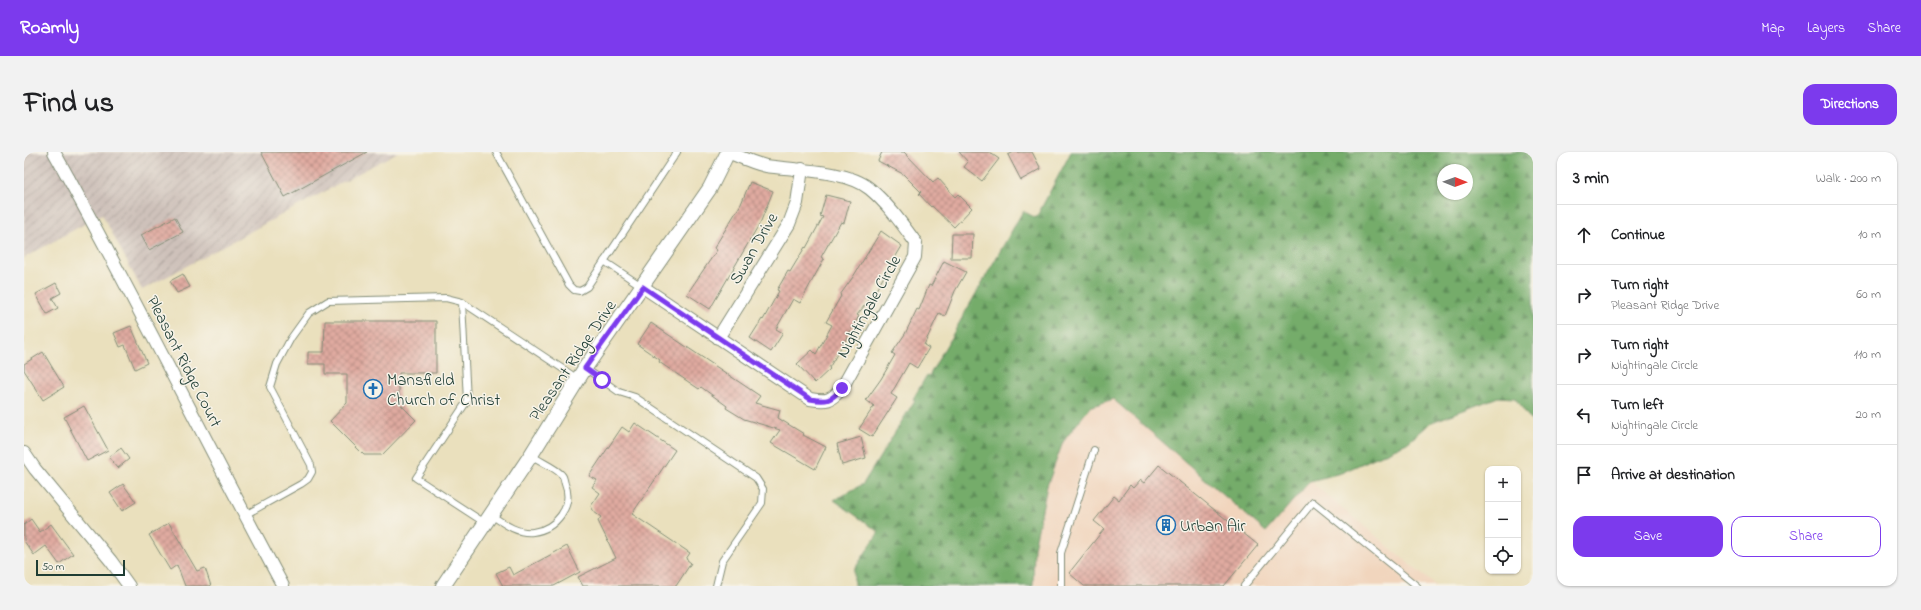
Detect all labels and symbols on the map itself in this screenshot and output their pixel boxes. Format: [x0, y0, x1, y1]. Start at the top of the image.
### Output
north arrow [1437, 164, 1473, 200]
street label: Swan Drive [724, 208, 785, 289]
street label: Nightingale Circle [831, 250, 910, 364]
street label: Pleasant Ridge Court [138, 291, 228, 433]
street label: Pleasant Ridge Drive [523, 295, 625, 428]
place label: Mansfield Church of Christ [387, 368, 501, 413]
route start [593, 371, 611, 389]
church icon: Mansfield Church of Christ [362, 378, 384, 400]
route end [833, 379, 851, 397]
building icon: Urban Air [1155, 514, 1177, 536]
place label: Urban Air [1180, 514, 1246, 539]
scale bar [36, 558, 125, 577]

